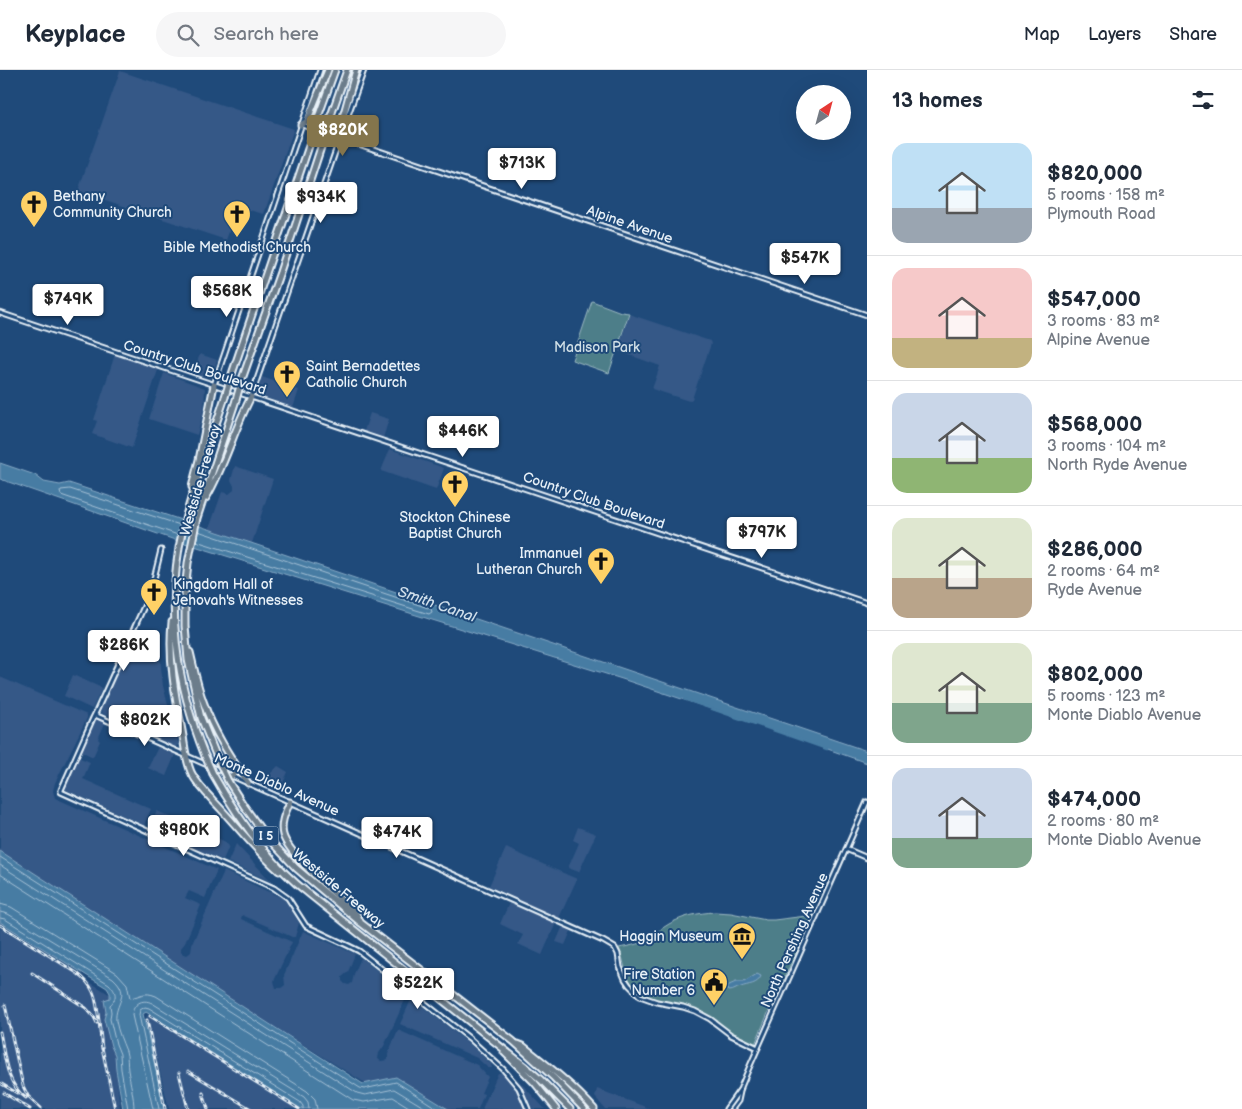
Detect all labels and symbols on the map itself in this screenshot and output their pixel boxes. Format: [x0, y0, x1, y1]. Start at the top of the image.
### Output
north arrow [796, 85, 851, 140]
pin: $820K [308, 114, 378, 157]
pin: $713K [487, 148, 557, 190]
pin: $934K [286, 182, 356, 224]
place label: Bethany Community Church [53, 188, 172, 221]
church icon: Bethany Community Church [19, 189, 49, 228]
church icon: Bible Methodist Church [222, 199, 252, 238]
street label: Alpine Avenue [584, 202, 675, 247]
place label: Bible Methodist Church [163, 239, 311, 256]
pin: $547K [770, 242, 840, 285]
pin: $568K [192, 276, 262, 318]
pin: $749K [33, 284, 103, 326]
street label: Country Club Boulevard [121, 336, 268, 399]
park label: Madison Park [554, 339, 640, 356]
place label: Saint Bernadettes Catholic Church [306, 358, 420, 391]
church icon: Saint Bernadettes Catholic Church [272, 359, 302, 398]
pin: $446K [428, 416, 498, 458]
street label: Westside Freeway [176, 422, 225, 538]
street label: Country Club Boulevard [521, 468, 667, 533]
church icon: Stockton Chinese Baptist Church [440, 469, 470, 508]
place label: Stockton Chinese Baptist Church [400, 509, 510, 542]
pin: $797K [727, 516, 797, 559]
place label: Immanuel Lutheran Church [476, 545, 582, 578]
church icon: Immanuel Lutheran Church [586, 546, 616, 585]
place label: Kingdom Hall of Jehovah's Witnesses [173, 576, 303, 609]
church icon: Kingdom Hall of Jehovah's Witnesses [139, 577, 169, 616]
water label: Smith Canal [395, 582, 479, 627]
pin: $286K [89, 630, 159, 672]
pin: $802K [110, 704, 180, 747]
street label: Monte Diablo Avenue [212, 749, 342, 820]
pin: $980K [149, 814, 219, 857]
pin: $474K [362, 816, 432, 859]
road number: I 5 [254, 826, 278, 846]
street label: Westside Freeway [289, 845, 389, 932]
street label: North Pershing Avenue [757, 870, 832, 1010]
museum icon: Haggin Museum [727, 921, 757, 960]
place label: Haggin Museum [619, 928, 723, 945]
place label: Fire Station Number 6 [623, 966, 695, 999]
public building icon: Fire Station Number 6 [699, 967, 729, 1006]
pin: $522K [383, 968, 453, 1010]

